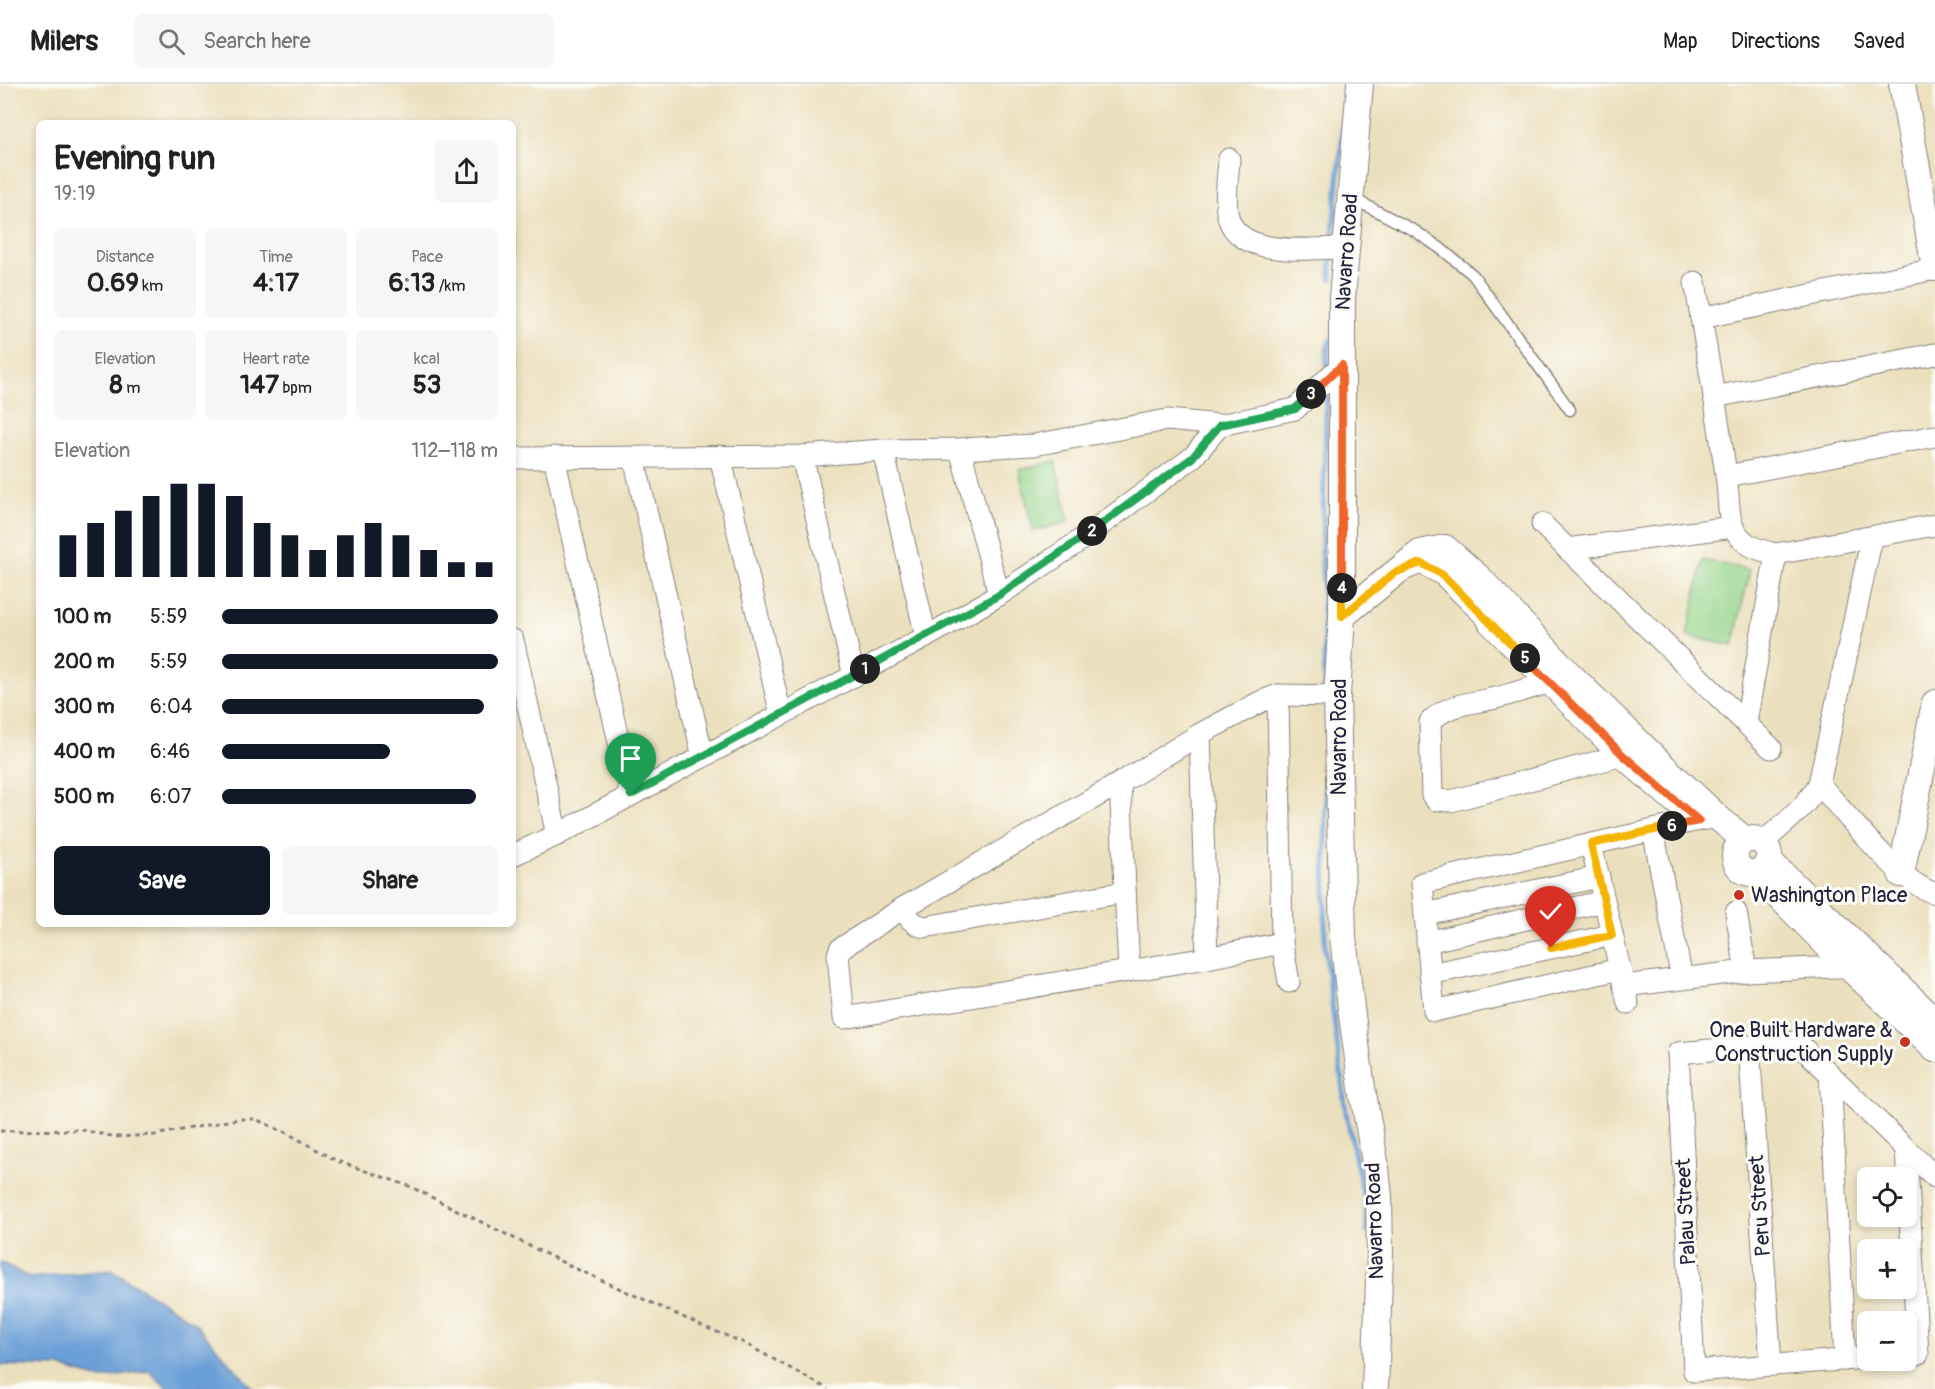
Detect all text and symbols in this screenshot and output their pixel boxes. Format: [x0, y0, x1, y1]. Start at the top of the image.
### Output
search box [134, 14, 554, 68]
text: Milers [30, 24, 98, 59]
icon: search [155, 25, 188, 58]
text: Search here [203, 27, 311, 55]
text: Map [1663, 28, 1698, 55]
text: Directions [1731, 28, 1820, 55]
text: Saved [1853, 28, 1905, 55]
text: Evening run [54, 138, 215, 179]
button: share [435, 140, 498, 203]
text: 19:19 [54, 181, 96, 206]
street label: Navarro Road [1329, 193, 1365, 311]
text: Distance [96, 247, 154, 267]
text: Time [259, 247, 293, 267]
text: Pace [411, 247, 443, 267]
text: 0.69 [87, 267, 139, 299]
text: 4:17 [253, 267, 299, 299]
text: 6:13 [389, 267, 435, 299]
text: km [139, 276, 163, 296]
text: /km [435, 276, 465, 296]
text: Elevation [95, 349, 155, 369]
text: Heart rate [242, 349, 310, 369]
text: kcal [414, 349, 440, 369]
text: 8 [110, 369, 123, 401]
text: 147 [240, 369, 279, 401]
text: 53 [413, 369, 441, 401]
text: m [123, 378, 140, 398]
text: bpm [279, 378, 312, 398]
pin: 3 [1296, 379, 1326, 409]
text: 3 [1307, 384, 1315, 404]
text: Elevation [54, 438, 130, 463]
text: 112–118 m [412, 438, 498, 463]
pin: 2 [1077, 516, 1107, 546]
text: 2 [1088, 521, 1096, 541]
pin: 4 [1327, 573, 1357, 603]
text: 4 [1337, 578, 1347, 598]
text: 100 m [54, 604, 111, 629]
text: 5:59 [150, 604, 187, 629]
pin: 5 [1510, 643, 1540, 673]
text: 5 [1521, 648, 1529, 668]
text: 200 m [54, 649, 115, 674]
text: 5:59 [150, 649, 187, 674]
pin: 1 [850, 654, 880, 684]
text: 1 [862, 659, 868, 679]
street label: Navarro Road [1326, 678, 1353, 796]
text: 300 m [54, 694, 115, 719]
text: 6:04 [150, 694, 192, 719]
pin [605, 733, 656, 795]
text: 400 m [54, 739, 115, 764]
text: 6:46 [150, 739, 190, 764]
icon: arrive [614, 742, 647, 775]
text: 500 m [54, 784, 114, 809]
text: 6:07 [150, 784, 191, 809]
pin: 6 [1657, 811, 1687, 841]
text: 6 [1667, 816, 1677, 836]
button: Save [54, 846, 270, 915]
button: Share [282, 846, 498, 915]
place label: Washington Place [1751, 882, 1908, 909]
pin [1525, 886, 1576, 948]
marker: Washington Place [1732, 888, 1746, 902]
icon: check [1534, 895, 1567, 928]
place label: One Built Hardware & Construction Supply [1709, 1017, 1893, 1068]
marker: One Built Hardware & Construction Supply [1898, 1035, 1912, 1049]
street label: Peru Street [1743, 1154, 1777, 1258]
street label: Palau Street [1670, 1157, 1702, 1266]
street label: Navarro Road [1359, 1162, 1391, 1280]
map controls [1857, 1167, 1917, 1371]
button: locate [1857, 1167, 1917, 1227]
button: + [1857, 1239, 1917, 1299]
button: − [1857, 1311, 1917, 1371]

